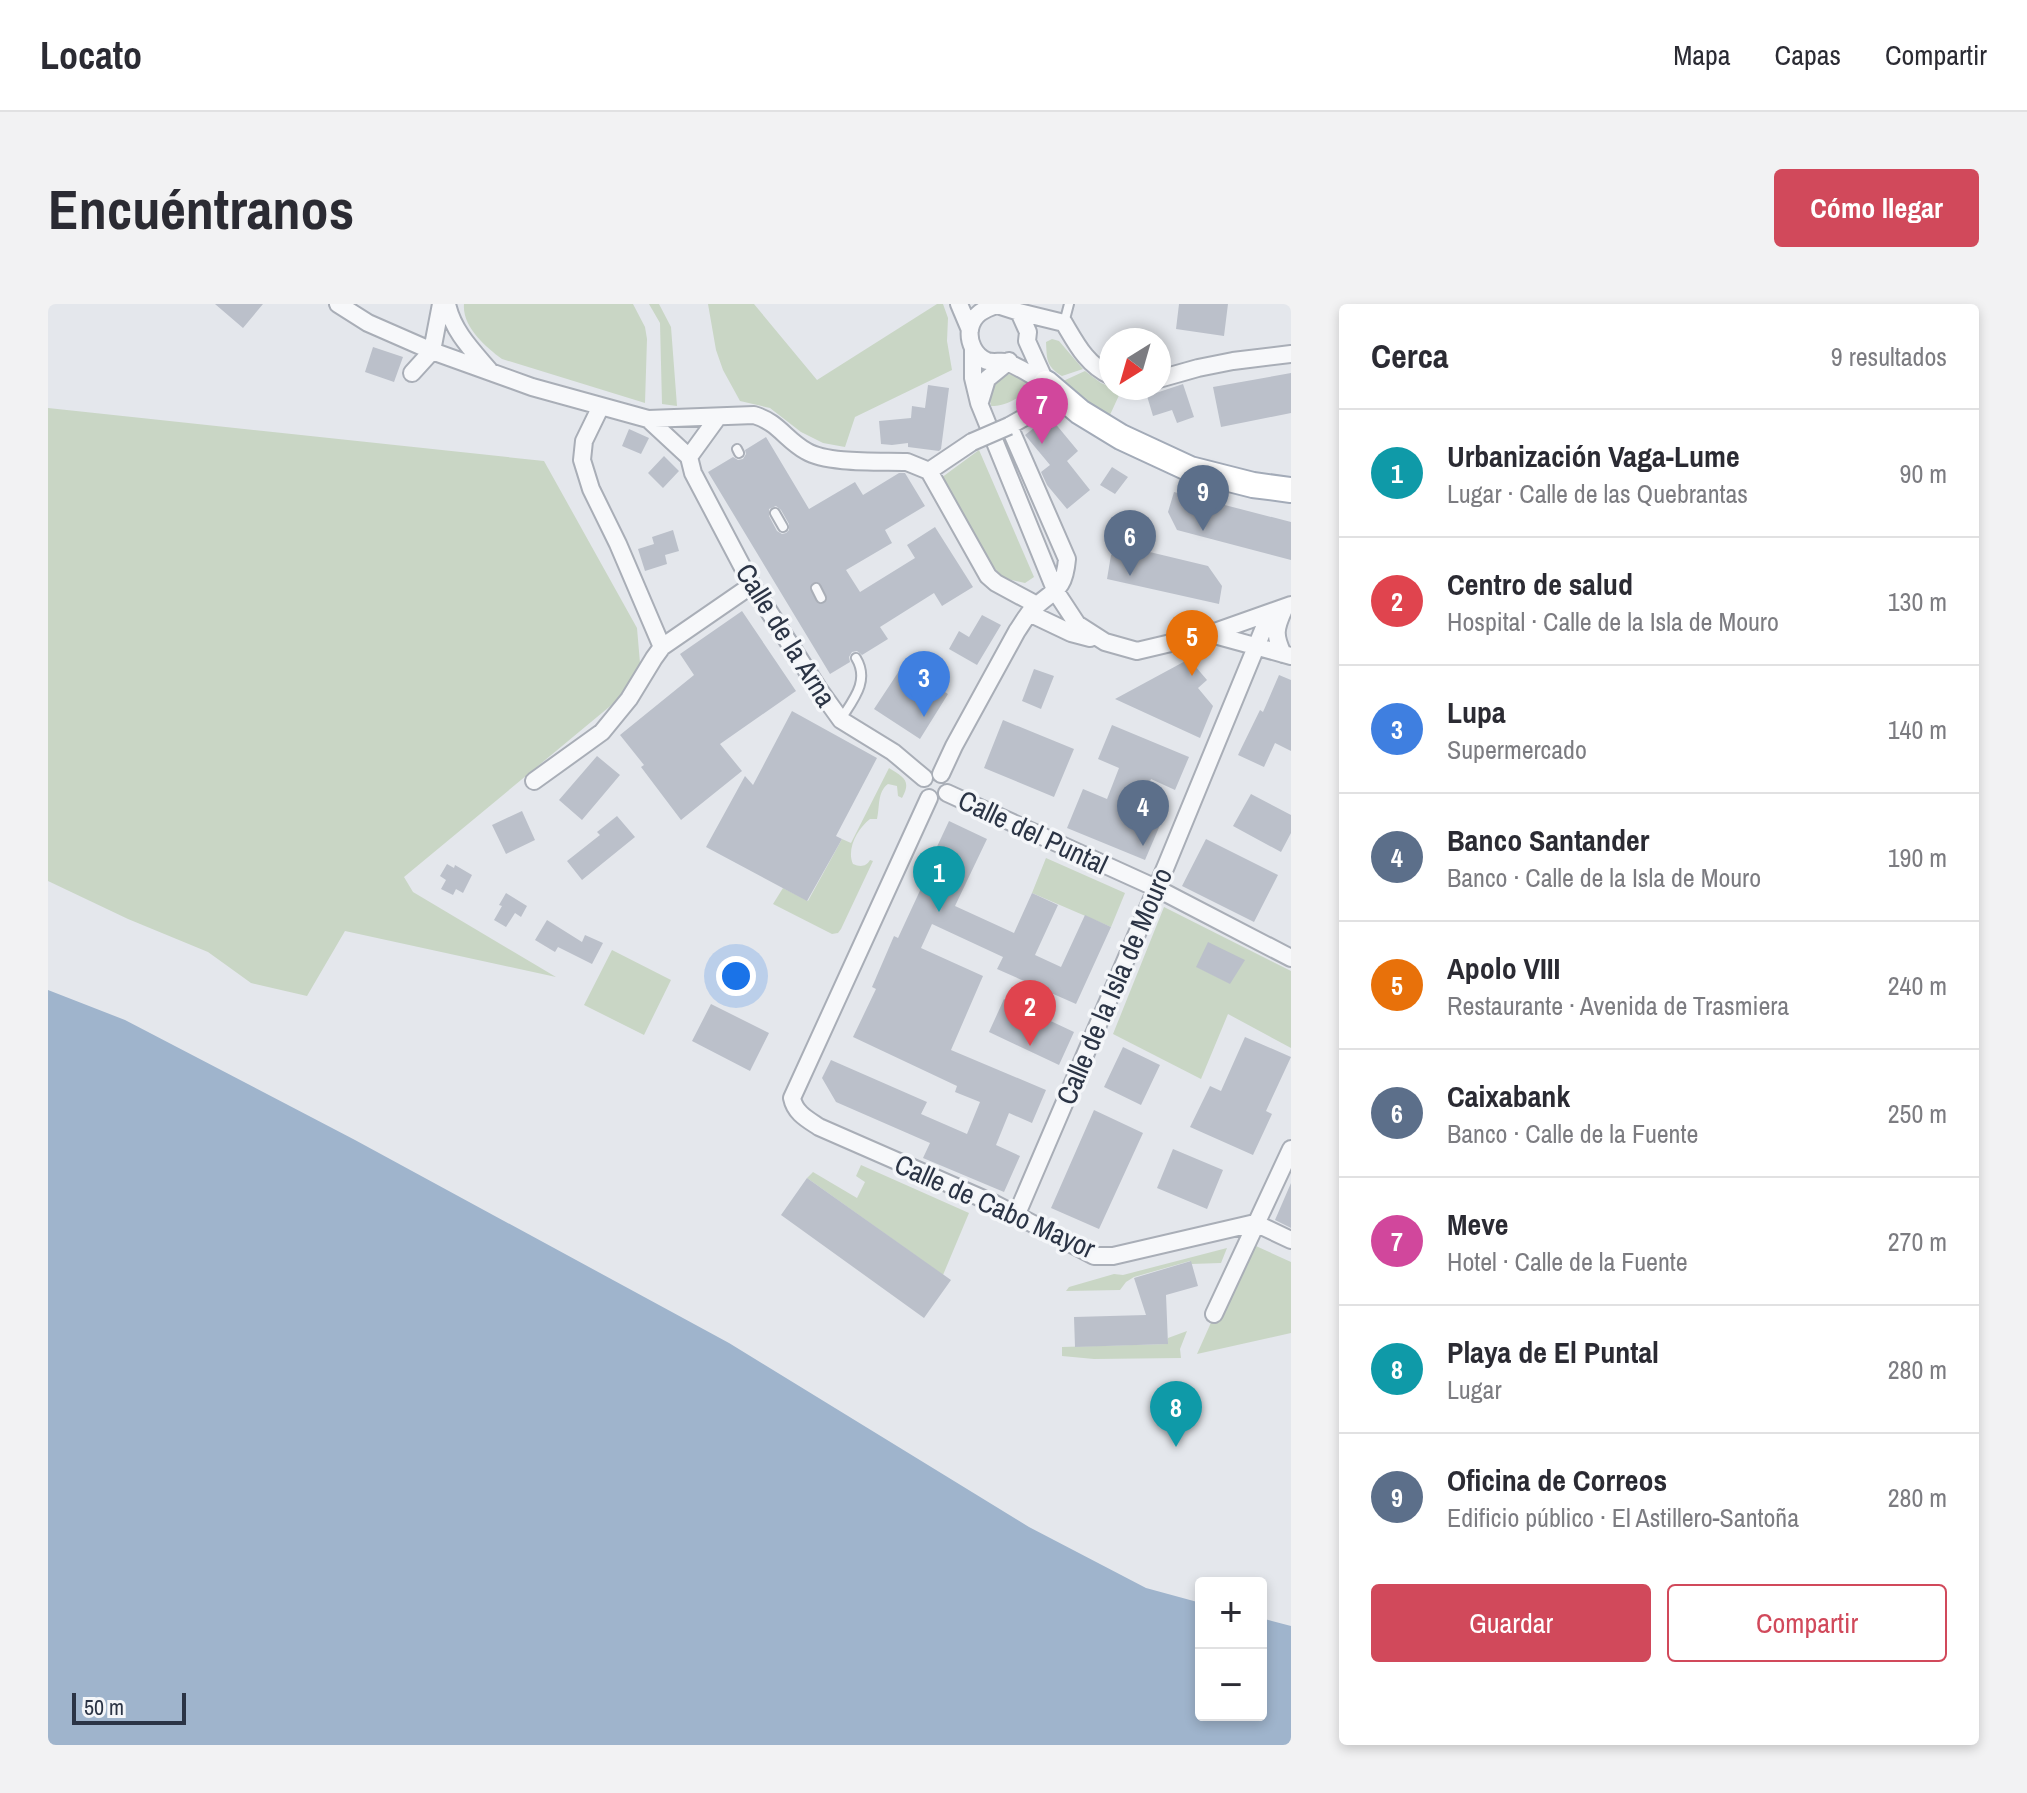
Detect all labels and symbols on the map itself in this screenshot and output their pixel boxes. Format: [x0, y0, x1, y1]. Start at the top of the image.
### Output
north arrow [1099, 328, 1171, 400]
pin: 7 [1016, 378, 1068, 444]
pin: 9 [1177, 465, 1229, 531]
pin: 6 [1104, 510, 1156, 576]
street label: Calle de la Arna [727, 556, 845, 714]
pin: 5 [1166, 610, 1218, 676]
pin: 3 [898, 651, 950, 717]
pin: 4 [1117, 780, 1169, 846]
street label: Calle del Puntal [952, 781, 1114, 883]
pin: 1 [913, 846, 965, 912]
street label: Calle de la Isla de Mouro [1047, 862, 1181, 1110]
your location [716, 956, 756, 996]
pin: 2 [1004, 980, 1056, 1046]
street label: Calle de Cabo Mayor [889, 1145, 1102, 1267]
pin: 8 [1150, 1381, 1202, 1447]
scale bar [72, 1689, 186, 1725]

